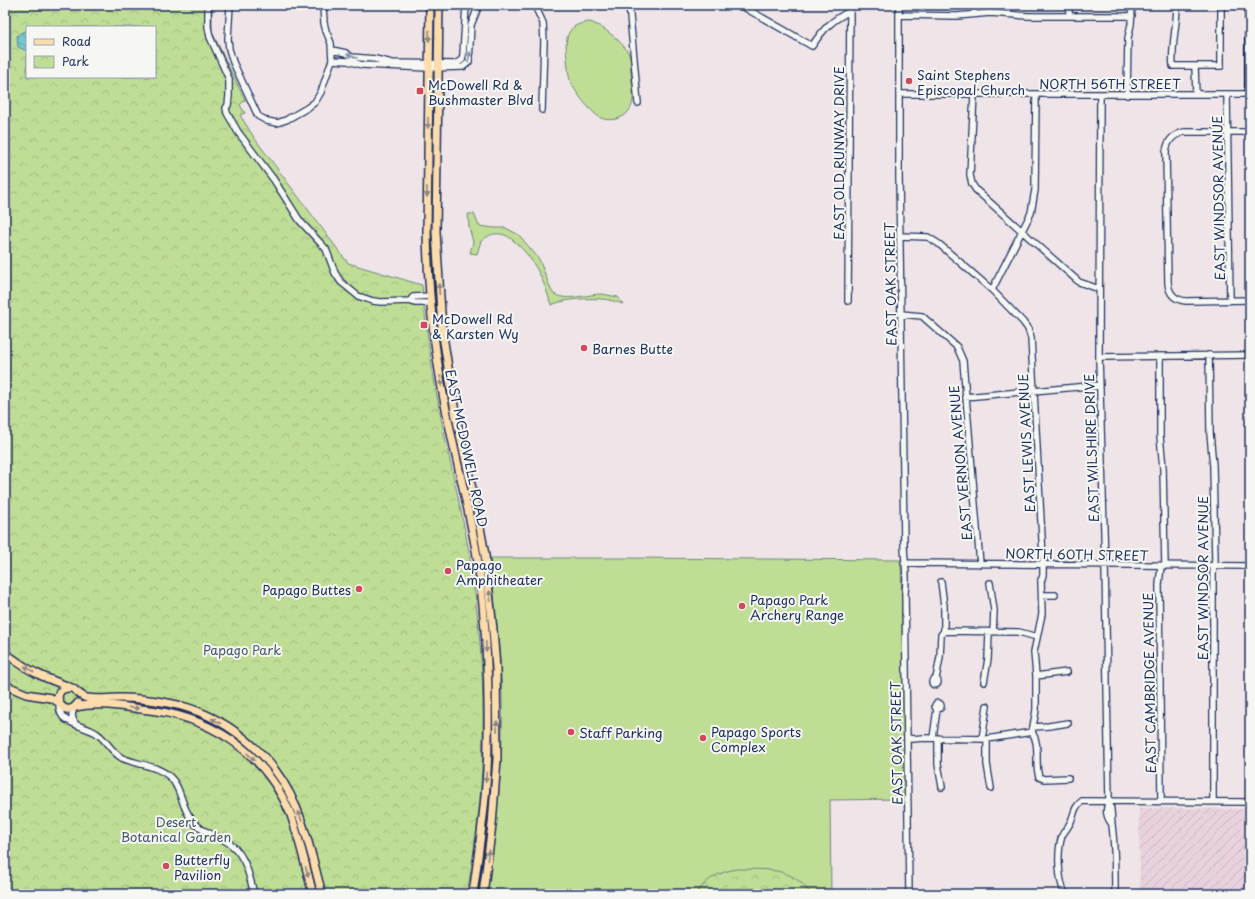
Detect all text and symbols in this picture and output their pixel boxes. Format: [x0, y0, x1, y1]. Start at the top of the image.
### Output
legend [26, 26, 156, 78]
one-way arrow [426, 30, 432, 43]
text: Road [62, 32, 91, 50]
one-way arrow [467, 50, 473, 63]
text: Park [62, 52, 89, 70]
one-way arrow [346, 52, 358, 58]
place label: Saint Stephens Episcopal Church [917, 65, 1025, 99]
street label: EAST OLD RUNWAY DRIVE [829, 66, 848, 240]
street label: NORTH 56TH STREET [1039, 74, 1181, 93]
place label: McDowell Rd & Bushmaster Blvd [428, 75, 534, 109]
marker: Saint Stephens Episcopal Church [904, 76, 914, 86]
marker: McDowell Rd & Bushmaster Blvd [415, 86, 425, 96]
street label: EAST WINDSOR AVENUE [1207, 116, 1229, 280]
one-way arrow [425, 117, 431, 130]
one-way arrow [424, 186, 430, 199]
street label: EAST OAK STREET [879, 222, 901, 346]
one-way arrow [435, 283, 442, 295]
place label: McDowell Rd & Karsten Wy [432, 309, 519, 343]
marker: McDowell Rd & Karsten Wy [419, 320, 429, 330]
place label: Barnes Butte [592, 339, 673, 358]
marker: Barnes Butte [579, 343, 589, 353]
street label: EAST MCDOWELL ROAD [441, 367, 493, 529]
street label: EAST LEWIS AVENUE [1013, 373, 1039, 513]
street label: EAST WILSHIRE DRIVE [1079, 373, 1103, 523]
one-way arrow [438, 375, 444, 387]
street label: EAST VERNON AVENUE [944, 385, 976, 541]
street label: EAST WINDSOR AVENUE [1193, 496, 1212, 660]
street label: NORTH 60TH STREET [1005, 543, 1149, 565]
place label: Papago Amphitheater [456, 555, 544, 589]
marker: Papago Amphitheater [443, 566, 453, 576]
place label: Papago Buttes [262, 580, 351, 599]
marker: Papago Buttes [354, 584, 364, 594]
one-way arrow [487, 590, 493, 602]
place label: Papago Park Archery Range [750, 590, 844, 624]
street label: EAST CAMBRIDGE AVENUE [1138, 592, 1160, 774]
marker: Papago Park Archery Range [737, 601, 747, 611]
park label: Papago Park [203, 640, 281, 659]
one-way arrow [482, 641, 489, 653]
one-way arrow [24, 665, 34, 673]
street label: EAST OAK STREET [885, 681, 907, 805]
one-way arrow [128, 705, 140, 711]
one-way arrow [210, 717, 222, 724]
one-way arrow [494, 719, 500, 732]
place label: Papago Sports Complex [711, 722, 801, 756]
place label: Staff Parking [579, 723, 662, 742]
marker: Staff Parking [566, 727, 576, 737]
marker: Papago Sports Complex [698, 733, 708, 743]
one-way arrow [246, 752, 256, 761]
one-way arrow [483, 771, 490, 783]
one-way arrow [296, 810, 302, 822]
park label: Desert Botanical Garden [121, 812, 231, 846]
one-way arrow [485, 849, 491, 861]
place label: Butterfly Pavilion [174, 850, 230, 884]
marker: Butterfly Pavilion [161, 861, 171, 871]
one-way arrow [304, 866, 310, 878]

